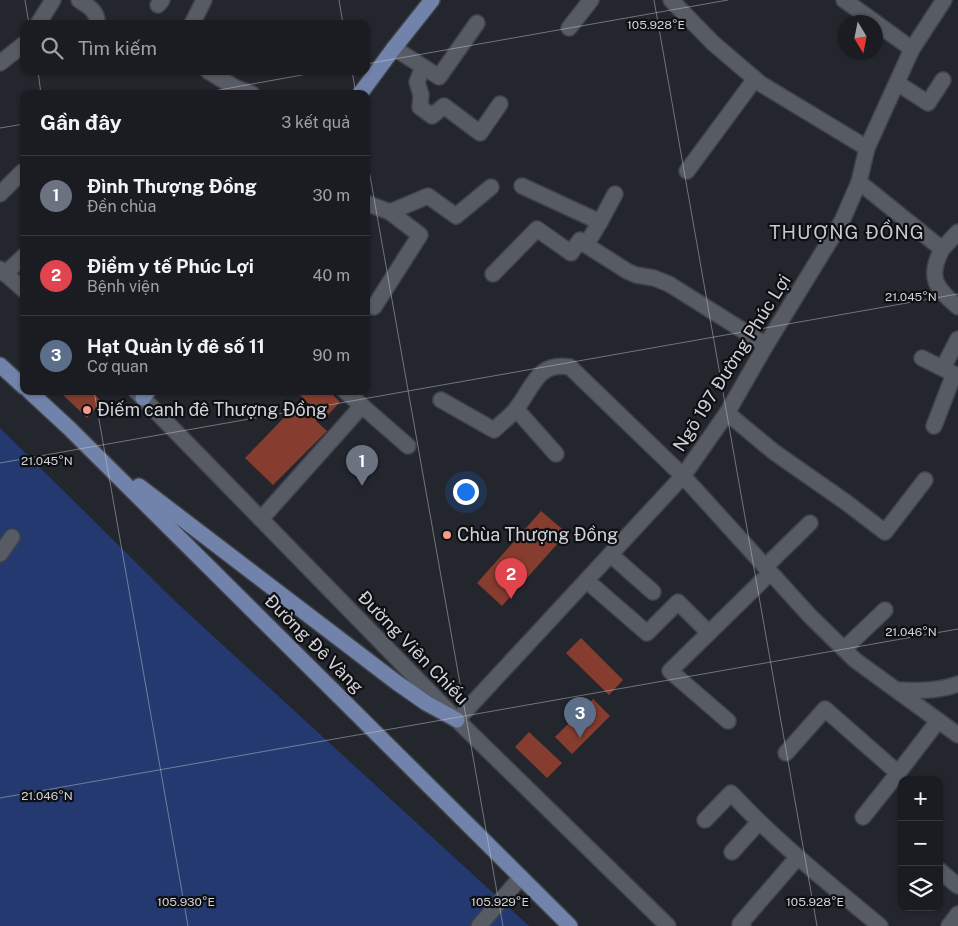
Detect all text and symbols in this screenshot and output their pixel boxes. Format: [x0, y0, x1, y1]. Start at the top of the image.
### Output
north arrow [838, 15, 883, 60]
text: 105.928°E [627, 18, 685, 32]
search box [20, 20, 370, 75]
icon: search [38, 34, 66, 62]
text: Tìm kiếm [78, 37, 157, 59]
text: Gần đây [40, 110, 122, 135]
text: 3 kết quả [281, 113, 350, 132]
text: Đình Thượng Đồng [87, 175, 257, 197]
text: 1 [53, 186, 59, 205]
text: 30 m [313, 186, 350, 205]
text: Đền chùa [87, 197, 156, 216]
district label: THƯỢNG ĐỒNG [769, 219, 925, 243]
text: Điểm y tế Phúc Lợi [87, 255, 254, 277]
text: 2 [51, 266, 61, 285]
text: 40 m [312, 266, 350, 285]
street label: Ngõ 197 Đường Phúc Lợi [668, 270, 795, 455]
text: Bệnh viện [87, 277, 159, 296]
text: 21.045°N [885, 290, 937, 304]
text: Hạt Quản lý đê số 11 [87, 335, 265, 357]
text: 3 [51, 346, 61, 365]
text: 90 m [313, 346, 350, 365]
text: Cơ quan [87, 357, 148, 376]
place label: Điếm canh đê Thượng Đồng [97, 399, 327, 420]
marker: Điếm canh đê Thượng Đồng [81, 404, 93, 416]
pin: 1 [346, 445, 378, 486]
text: 21.045°N [21, 454, 73, 468]
your location [453, 479, 479, 505]
place label: Chùa Thượng Đồng [457, 524, 618, 545]
marker: Chùa Thượng Đồng [441, 529, 453, 541]
pin: 2 [495, 558, 527, 599]
street label: Đường Viên Chiếu [354, 586, 473, 709]
street label: Đường Đê Vàng [261, 590, 368, 697]
text: 21.046°N [885, 625, 937, 639]
pin: 3 [564, 697, 596, 738]
map controls [898, 776, 943, 911]
button: + [898, 776, 943, 821]
text: 21.046°N [21, 789, 73, 803]
button: − [898, 821, 943, 866]
button: layers [898, 866, 943, 911]
text: 105.930°E [157, 895, 215, 909]
text: 105.929°E [471, 895, 529, 909]
text: 105.928°E [786, 895, 844, 909]

